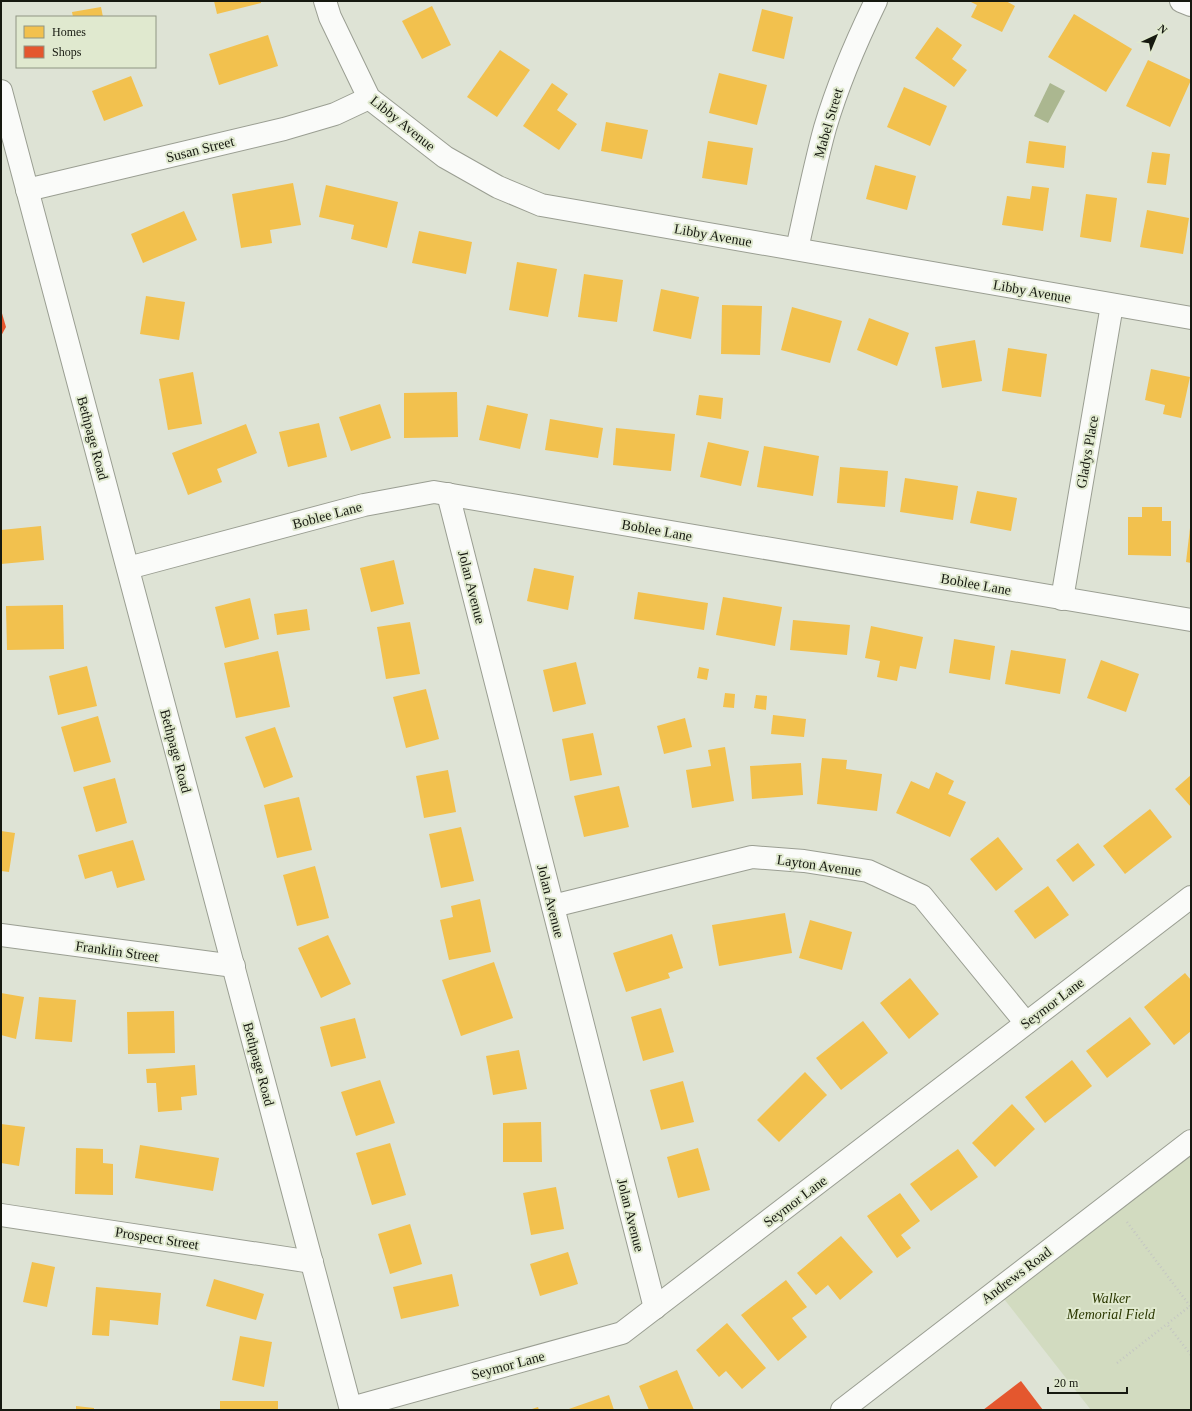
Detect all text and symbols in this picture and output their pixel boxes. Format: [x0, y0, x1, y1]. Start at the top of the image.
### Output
legend [16, 16, 156, 68]
north arrow [1136, 16, 1176, 56]
text: N [1156, 22, 1170, 36]
text: Homes [52, 25, 86, 39]
text: Shops [52, 45, 82, 59]
street label: Mabel Street [811, 86, 846, 160]
street label: Libby Avenue [367, 93, 438, 154]
street label: Susan Street [165, 134, 236, 165]
street label: Libby Avenue [673, 221, 753, 250]
street label: Libby Avenue [992, 277, 1072, 306]
street label: Bethpage Road [74, 395, 111, 482]
street label: Gladys Place [1074, 415, 1101, 490]
street label: Boblee Lane [291, 499, 363, 532]
street label: Boblee Lane [621, 517, 693, 544]
street label: Jolan Avenue [455, 549, 488, 625]
street label: Boblee Lane [940, 571, 1012, 598]
street label: Bethpage Road [157, 708, 194, 795]
street label: Layton Avenue [776, 852, 862, 879]
street label: Jolan Avenue [534, 863, 567, 939]
street label: Franklin Street [74, 938, 159, 965]
street label: Seymor Lane [1018, 975, 1087, 1032]
street label: Bethpage Road [240, 1021, 277, 1108]
street label: Seymor Lane [761, 1173, 830, 1230]
street label: Jolan Avenue [614, 1177, 647, 1253]
street label: Prospect Street [114, 1224, 200, 1253]
street label: Andrews Road [978, 1244, 1054, 1307]
park label: Walker Memorial Field [1066, 1291, 1156, 1322]
street label: Seymor Lane [470, 1349, 546, 1382]
scale bar [1048, 1369, 1127, 1395]
text: 20 m [1054, 1376, 1079, 1390]

